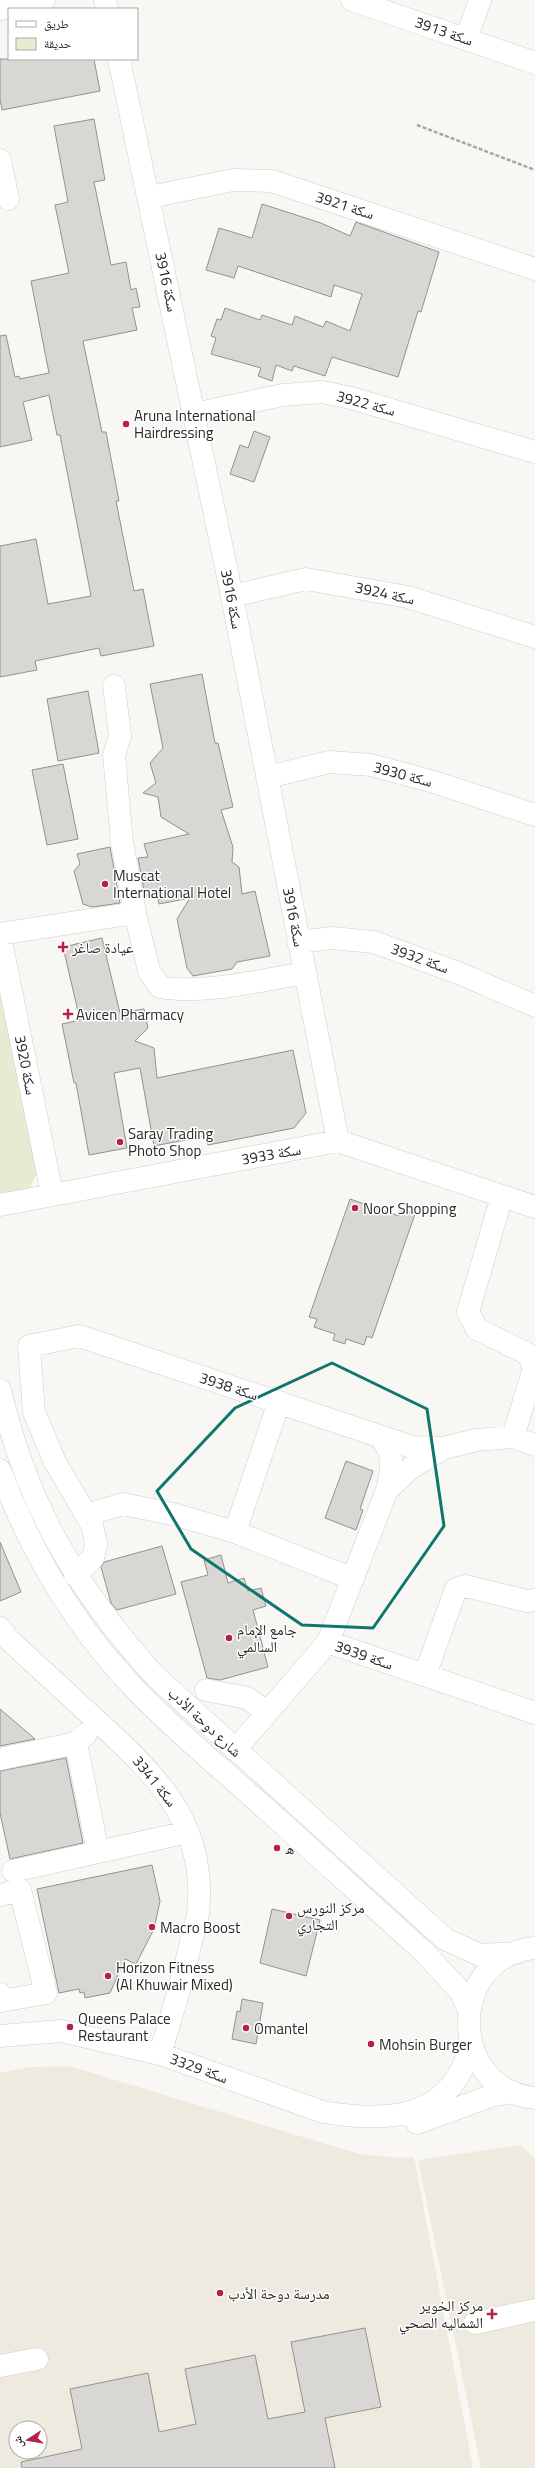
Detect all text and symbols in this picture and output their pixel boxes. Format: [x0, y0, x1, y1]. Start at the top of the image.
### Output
legend [8, 8, 138, 60]
street label: سكة 3913 [412, 10, 476, 52]
text: طريق [44, 14, 69, 33]
text: حديقة [44, 34, 72, 53]
street label: سكة 3921 [313, 185, 377, 225]
street label: سكة 3916 [149, 250, 185, 314]
street label: سكة 3922 [334, 384, 398, 422]
place label: Aruna International Hairdressing [134, 404, 256, 444]
marker: Aruna International Hairdressing [121, 419, 131, 429]
street label: سكة 3916 [215, 567, 249, 631]
street label: سكة 3924 [353, 575, 417, 611]
street label: سكة 3930 [371, 755, 435, 793]
place label: Muscat International Hotel [113, 864, 231, 904]
marker: Muscat International Hotel [100, 879, 110, 889]
street label: سكة 3916 [277, 885, 311, 949]
place label: عيادة صاغر [71, 936, 134, 959]
street label: سكة 3932 [388, 937, 452, 979]
marker: عيادة صاغر [57, 941, 69, 953]
place label: Avicen Pharmacy [76, 1003, 184, 1026]
marker: Avicen Pharmacy [63, 1009, 73, 1019]
street label: سكة 3920 [9, 1033, 43, 1097]
place label: Saray Trading Photo Shop [128, 1122, 213, 1162]
marker: Saray Trading Photo Shop [115, 1137, 125, 1147]
street label: سكة 3933 [239, 1137, 303, 1171]
place label: Noor Shopping [363, 1197, 457, 1220]
marker: Noor Shopping [350, 1203, 360, 1213]
street label: سكة 3938 [197, 1366, 261, 1406]
place label: جامع الإمام السالمي [237, 1618, 297, 1658]
marker: جامع الإمام السالمي [224, 1633, 234, 1643]
street label: سكة 3939 [332, 1634, 396, 1676]
street label: شارع دوحة الأدب [163, 1682, 247, 1762]
street label: سكة 3341 [127, 1750, 183, 1812]
place label: ه [285, 1837, 294, 1860]
marker: ه [272, 1843, 282, 1853]
place label: مركز النورس التجاري [297, 1896, 365, 1936]
marker: مركز النورس التجاري [284, 1911, 294, 1921]
place label: Macro Boost [160, 1916, 241, 1939]
marker: Macro Boost [147, 1922, 157, 1932]
place label: Horizon Fitness (Al Khuwair Mixed) [116, 1956, 233, 1996]
marker: Horizon Fitness (Al Khuwair Mixed) [103, 1971, 113, 1981]
place label: Queens Palace Restaurant [78, 2007, 171, 2047]
place label: Omantel [254, 2017, 308, 2040]
marker: Queens Palace Restaurant [65, 2022, 75, 2032]
marker: Omantel [241, 2023, 251, 2033]
place label: Mohsin Burger [379, 2033, 472, 2056]
marker: Mohsin Burger [366, 2039, 376, 2049]
street label: سكة 3329 [167, 2047, 231, 2089]
place label: مدرسة دوحة الأدب [228, 2282, 330, 2305]
marker: مدرسة دوحة الأدب [215, 2288, 225, 2298]
place label: مركز الخوير الشماليه الصحي [399, 2294, 483, 2334]
marker: مركز الخوير الشماليه الصحي [486, 2308, 498, 2320]
north arrow [8, 2420, 48, 2460]
text: ش [9, 2434, 27, 2449]

